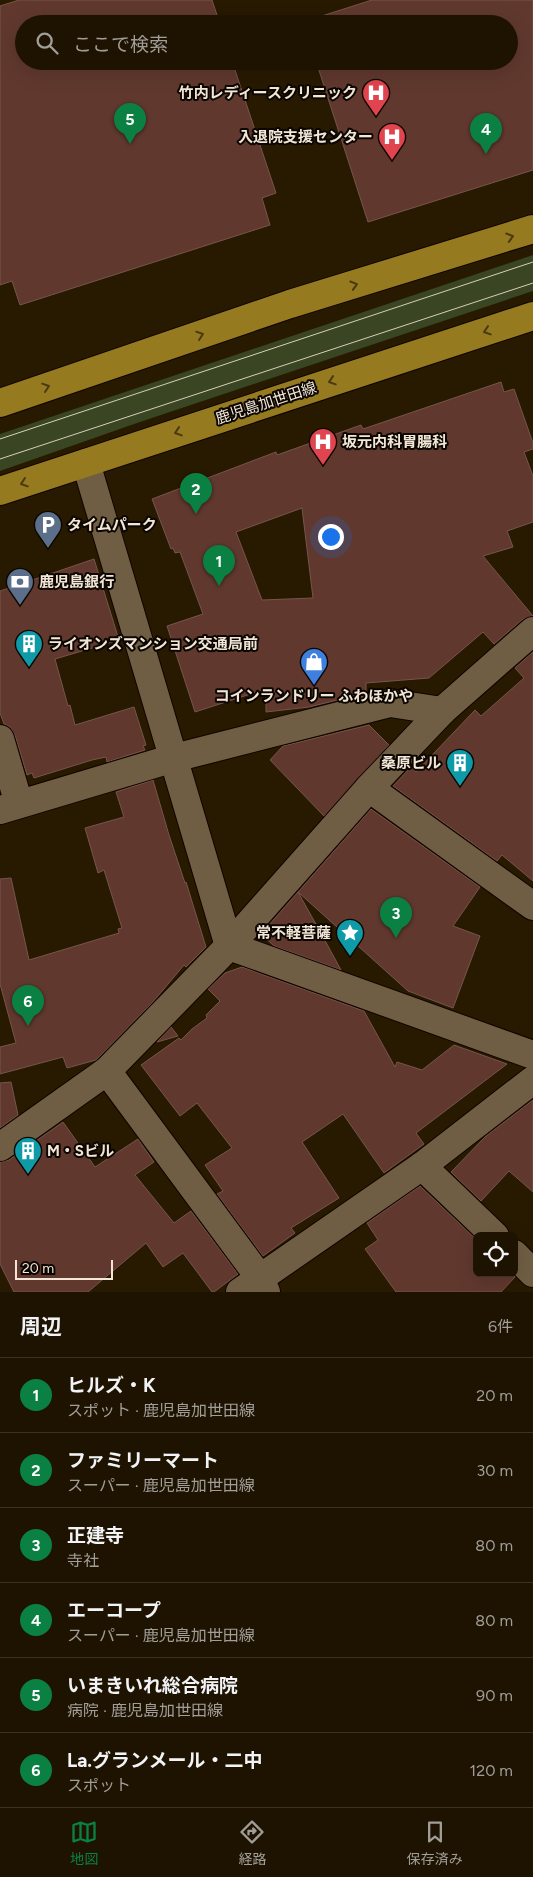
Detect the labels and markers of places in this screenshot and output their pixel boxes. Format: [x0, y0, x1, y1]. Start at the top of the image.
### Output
hospital icon: 竹内レディースクリニック [361, 78, 391, 117]
place label: 竹内レディースクリニック [179, 84, 357, 102]
pin: 5 [114, 103, 146, 144]
pin: 4 [470, 113, 502, 154]
hospital icon: 入退院支援センター [377, 122, 407, 161]
place label: 入退院支援センター [238, 128, 373, 146]
hospital icon: 坂元内科胃腸科 [308, 427, 338, 466]
place label: 坂元内科胃腸科 [342, 433, 447, 451]
pin: 2 [180, 473, 212, 514]
parking icon: タイムパーク [33, 510, 63, 549]
place label: タイムパーク [67, 516, 157, 534]
pin: 1 [203, 545, 235, 586]
bank icon: 鹿児島銀行 [5, 567, 35, 606]
place label: 鹿児島銀行 [39, 573, 114, 591]
building icon: ライオンズマンション交通局前 [14, 629, 44, 668]
place label: ライオンズマンション交通局前 [48, 635, 258, 653]
shop icon: コインランドリー ふわほかや [299, 647, 329, 686]
place label: コインランドリー ふわほかや [215, 687, 413, 705]
building icon: 桑原ビル [445, 748, 475, 787]
place label: 桑原ビル [381, 754, 441, 772]
pin: 3 [380, 897, 412, 938]
place icon: 常不軽菩薩 [335, 918, 365, 957]
place label: 常不軽菩薩 [256, 924, 331, 942]
pin: 6 [12, 985, 44, 1026]
building icon: M・Sビル [13, 1136, 43, 1175]
place label: M・Sビル [47, 1142, 114, 1160]

